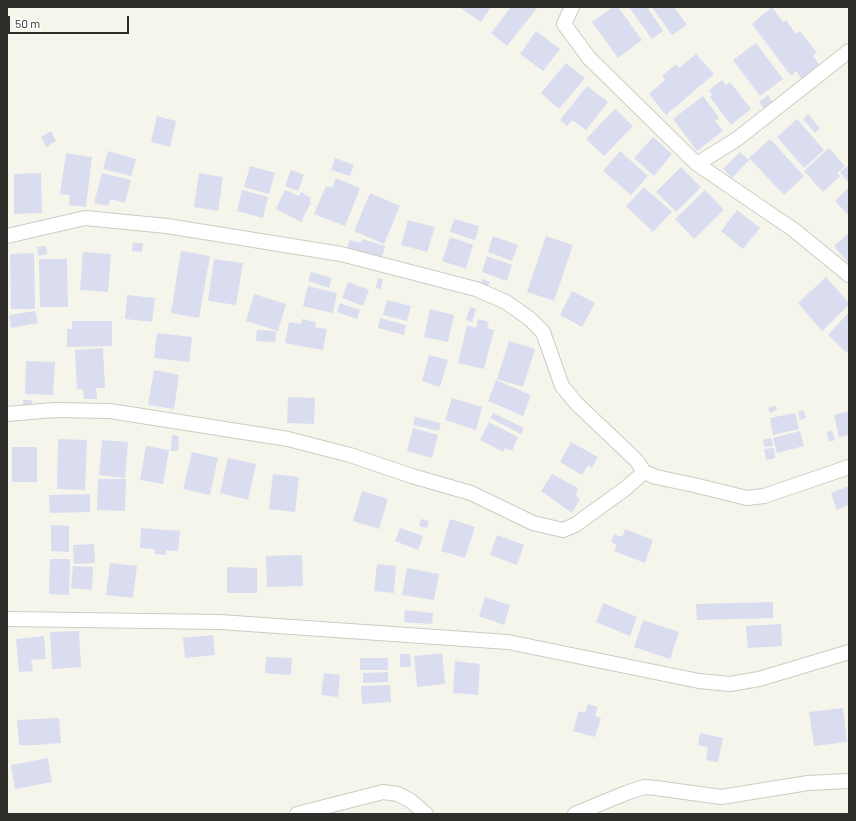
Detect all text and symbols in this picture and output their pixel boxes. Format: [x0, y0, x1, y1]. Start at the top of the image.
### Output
scale bar [10, 8, 131, 34]
text: 50 m [15, 16, 40, 30]

